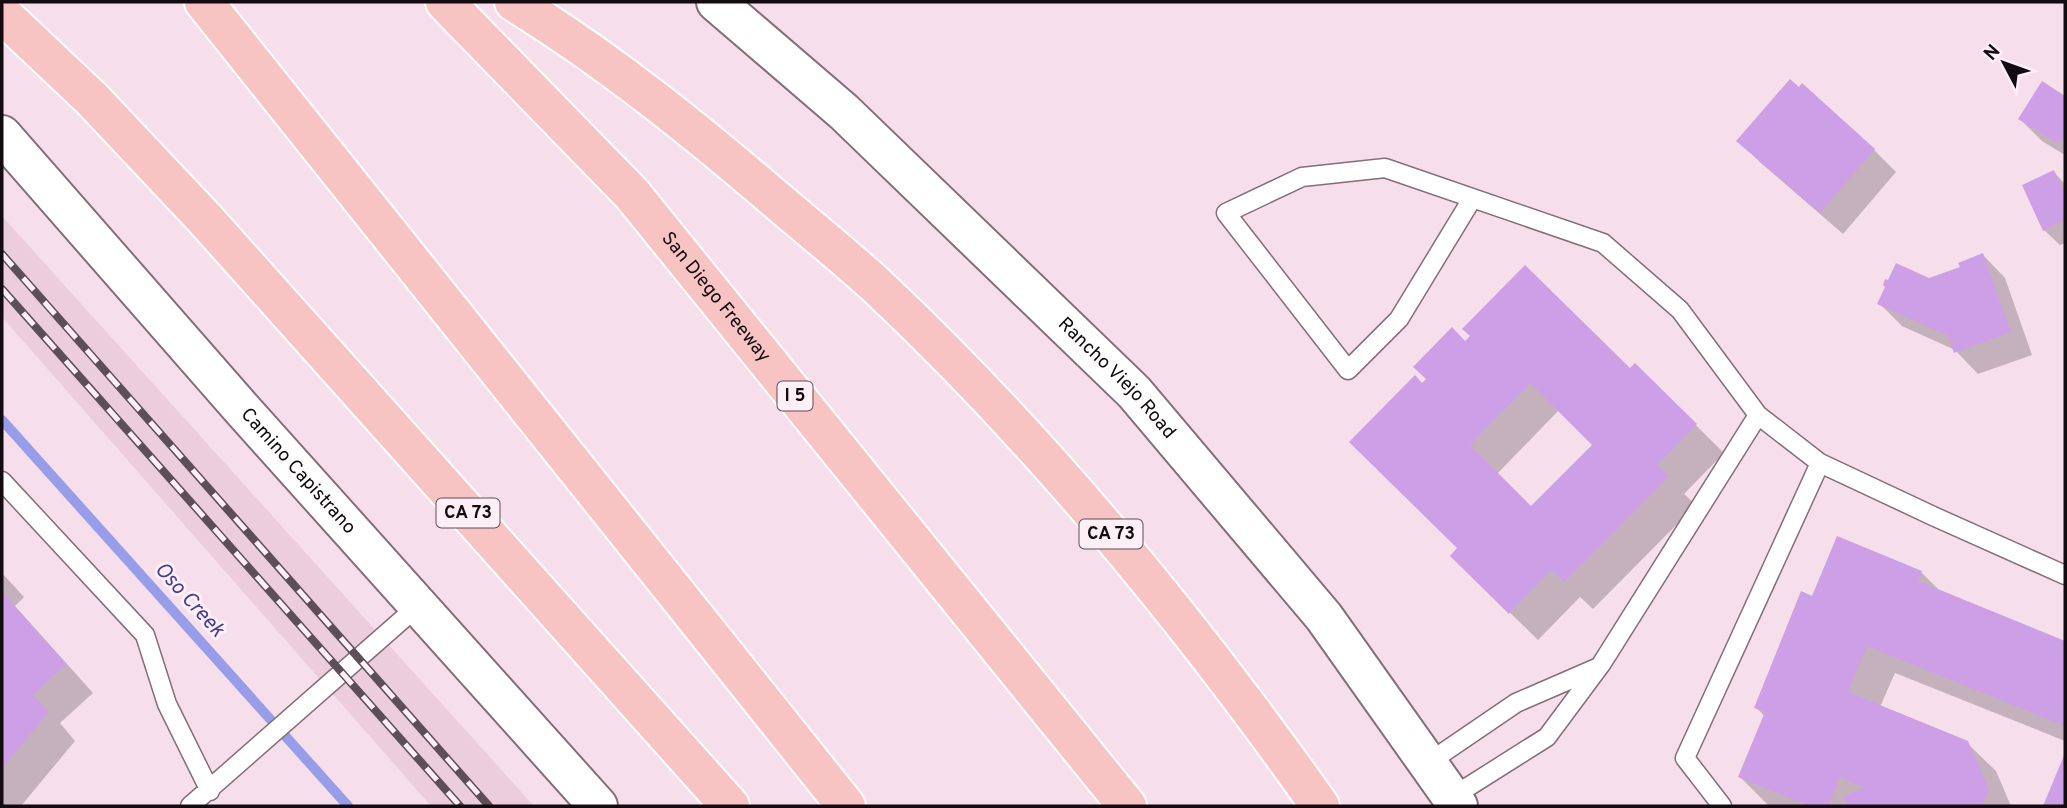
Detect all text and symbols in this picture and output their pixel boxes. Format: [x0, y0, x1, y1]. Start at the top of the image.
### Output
north arrow [1969, 28, 2039, 98]
text: N [1979, 40, 2006, 66]
street label: San Diego Freeway [656, 227, 776, 368]
street label: Rancho Viejo Road [1052, 313, 1181, 444]
road number: I 5 [778, 382, 812, 410]
street label: Camino Capistrano [235, 403, 361, 540]
road number: CA 73 [436, 499, 500, 528]
road number: CA 73 [1080, 520, 1142, 548]
water label: Oso Creek [148, 557, 230, 644]

